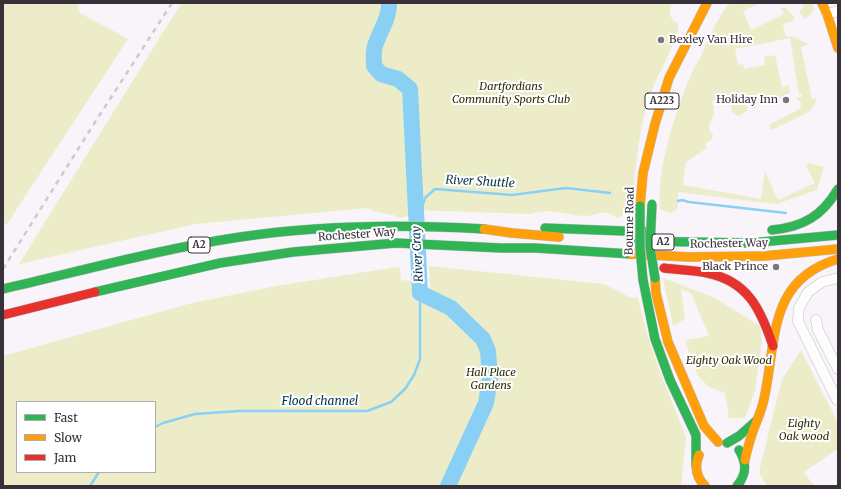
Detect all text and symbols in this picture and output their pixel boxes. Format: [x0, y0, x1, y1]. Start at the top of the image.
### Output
place label: Bexley Van Hire [669, 33, 752, 47]
marker: Bexley Van Hire [656, 35, 666, 45]
park label: Dartfordians Community Sports Club [452, 80, 570, 106]
road number: A223 [645, 93, 679, 109]
place label: Holiday Inn [716, 93, 778, 107]
marker: Holiday Inn [781, 95, 791, 105]
water label: River Shuttle [445, 173, 515, 191]
street label: Bourne Road [623, 187, 637, 255]
street label: Rochester Way [318, 226, 396, 244]
water label: River Cray [409, 226, 427, 282]
road number: A2 [652, 234, 674, 250]
road number: A2 [188, 237, 210, 253]
street label: Rochester Way [690, 237, 768, 251]
place label: Black Prince [702, 260, 768, 274]
marker: Black Prince [771, 262, 781, 272]
park label: Eighty Oak Wood [686, 354, 772, 368]
park label: Hall Place Gardens [466, 366, 516, 392]
water label: Flood channel [282, 395, 358, 409]
legend [16, 401, 156, 473]
text: Fast [54, 410, 78, 425]
park label: Eighty Oak wood [779, 417, 829, 443]
text: Slow [54, 430, 82, 445]
text: Jam [54, 450, 76, 465]

